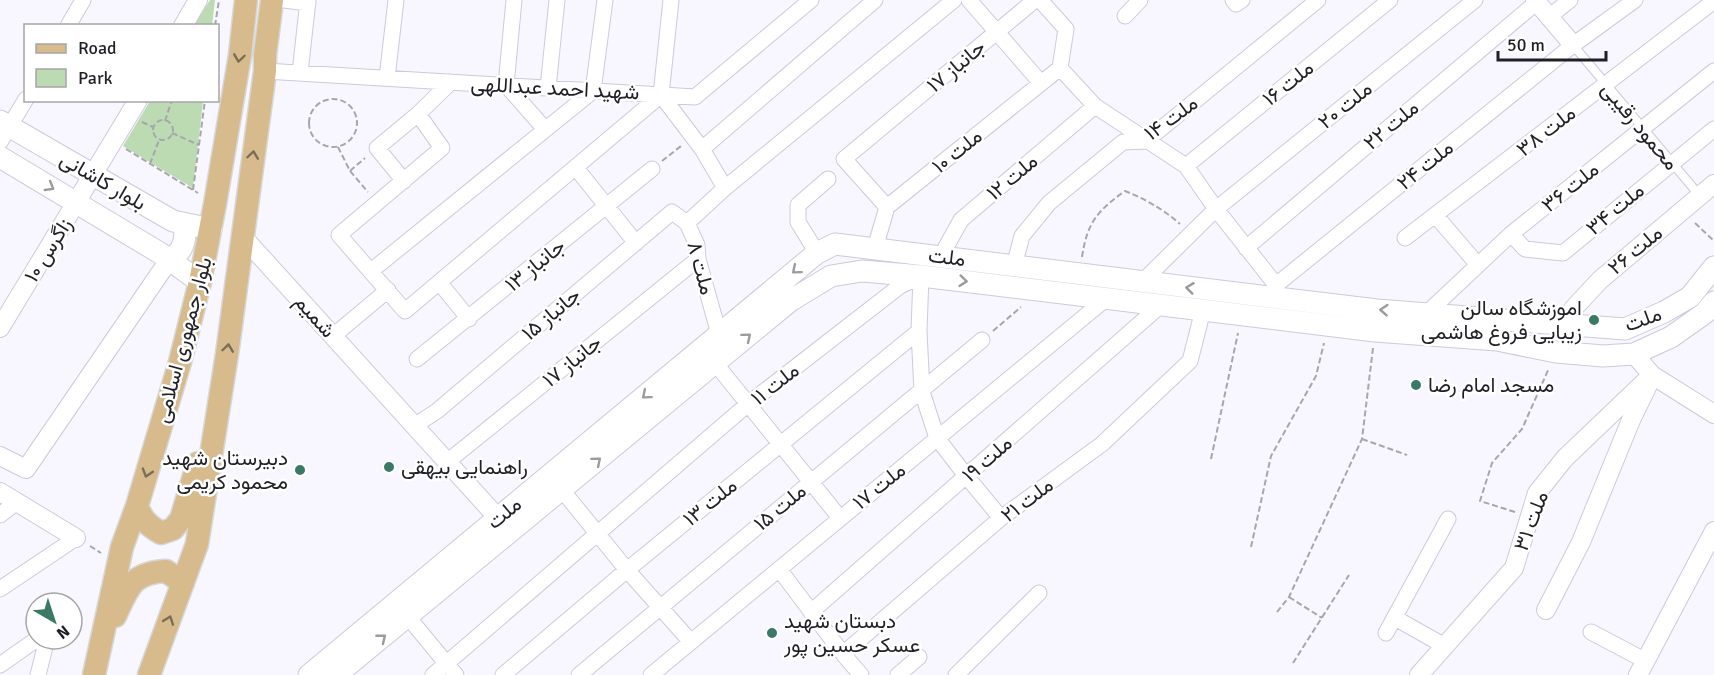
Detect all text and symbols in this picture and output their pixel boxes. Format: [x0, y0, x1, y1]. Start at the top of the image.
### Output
legend [24, 24, 219, 102]
scale bar [1498, 24, 1606, 62]
street label: جانباز ۱۷ [921, 34, 991, 98]
text: 50 m [1507, 34, 1545, 56]
text: Road [78, 37, 117, 59]
one-way arrow [234, 53, 246, 63]
street label: ملت ۱۶ [1257, 55, 1319, 111]
text: Park [78, 67, 113, 89]
street label: شهید احمد عبداللهی [470, 71, 640, 105]
street label: ملت ۲۰ [1313, 75, 1377, 135]
street label: محمود رقیبی [1596, 77, 1684, 175]
street label: ملت ۱۴ [1139, 90, 1203, 146]
street label: ملت ۲۲ [1358, 94, 1424, 156]
street label: ملت ۳۸ [1511, 100, 1581, 162]
street label: ملت ۱۰ [927, 123, 987, 179]
street label: ملت ۲۴ [1392, 134, 1458, 196]
street label: بلوار کاشانی [55, 146, 151, 216]
street label: ملت ۱۲ [981, 148, 1043, 206]
one-way arrow [247, 150, 259, 160]
street label: ملت ۳۶ [1536, 156, 1604, 218]
street label: ملت ۳۴ [1581, 177, 1649, 241]
one-way arrow [44, 180, 54, 192]
street label: زاگرس ۱۰ [18, 213, 78, 287]
street label: ملت ۲۶ [1602, 220, 1668, 280]
street label: جانباز ۱۳ [500, 233, 570, 297]
street label: ملت ۸ [681, 238, 721, 298]
street label: ملت [927, 242, 967, 272]
street label: بلوار جمهوری اسلامی [148, 254, 218, 426]
one-way arrow [792, 263, 803, 274]
one-way arrow [959, 274, 968, 286]
street label: جانباز ۱۵ [516, 282, 586, 346]
one-way arrow [1186, 282, 1195, 295]
street label: شمیم [288, 289, 341, 344]
place label: اموزشگاه سالن زیبایی فروغ هاشمی [1421, 295, 1582, 346]
street label: ملت [1621, 300, 1665, 338]
one-way arrow [1379, 304, 1389, 317]
marker: اموزشگاه سالن زیبایی فروغ هاشمی [1587, 313, 1601, 327]
street label: جانباز ۱۷ [537, 329, 607, 393]
one-way arrow [740, 333, 751, 344]
one-way arrow [221, 344, 233, 353]
street label: ملت ۱۱ [746, 357, 804, 411]
place label: مسجد امام رضا [1428, 372, 1554, 399]
marker: مسجد امام رضا [1409, 378, 1423, 392]
one-way arrow [642, 388, 653, 399]
street label: ملت ۱۹ [957, 430, 1017, 488]
place label: دبیرستان شهید محمود کریمی [162, 445, 288, 495]
place label: راهنمایی بیهقی [401, 454, 528, 480]
one-way arrow [590, 457, 601, 468]
street label: ملت ۱۷ [847, 457, 911, 515]
marker: راهنمایی بیهقی [382, 460, 396, 474]
marker: دبیرستان شهید محمود کریمی [293, 463, 307, 477]
one-way arrow [142, 467, 154, 478]
street label: ملت ۱۳ [678, 472, 742, 532]
street label: ملت ۲۱ [996, 472, 1058, 528]
street label: ملت ۱۵ [748, 478, 812, 536]
street label: ملت ۳۱ [1508, 487, 1554, 555]
street label: ملت [481, 491, 527, 535]
north arrow [24, 591, 84, 651]
place label: دبستان شهید عسکر حسین پور [783, 608, 920, 659]
one-way arrow [162, 615, 174, 626]
text: N [52, 621, 73, 643]
marker: دبستان شهید عسکر حسین پور [765, 626, 779, 640]
one-way arrow [375, 635, 386, 646]

